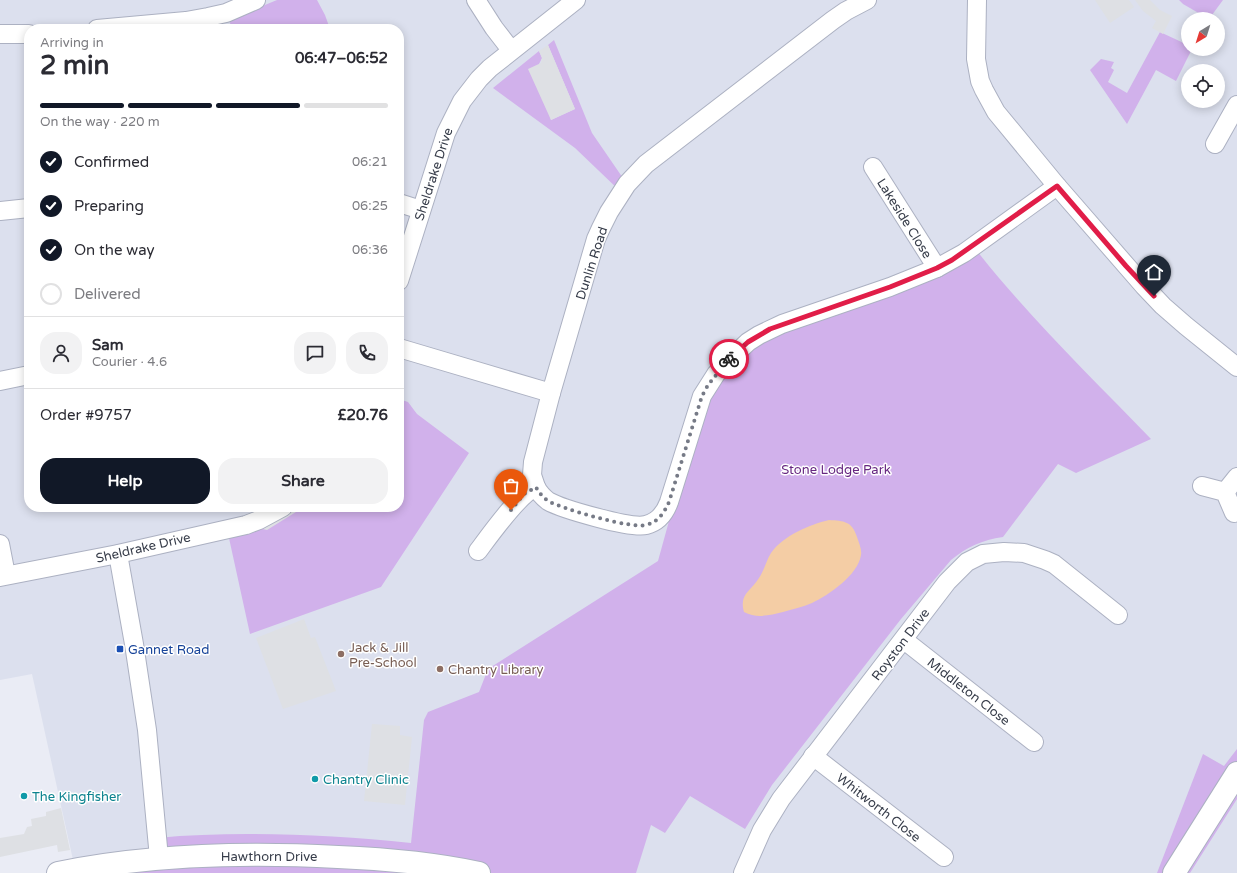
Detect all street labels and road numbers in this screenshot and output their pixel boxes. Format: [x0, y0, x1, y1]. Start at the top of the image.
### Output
street label: Sheldrake Drive [411, 126, 456, 223]
street label: Lakeside Close [873, 176, 935, 261]
street label: Dunlin Road [573, 225, 611, 302]
street label: Sheldrake Drive [94, 529, 192, 567]
street label: Royston Drive [868, 605, 933, 684]
street label: Middleton Close [924, 655, 1013, 729]
street label: Whitworth Close [833, 770, 924, 846]
street label: Hawthorn Drive [221, 849, 317, 865]

